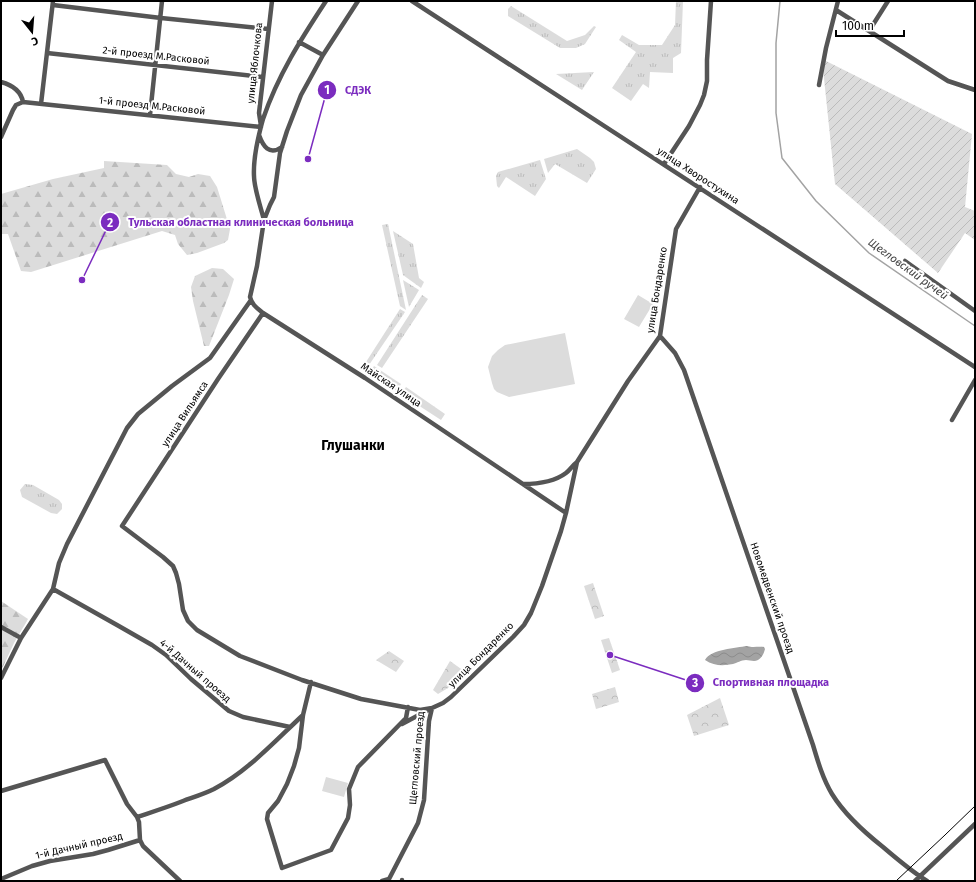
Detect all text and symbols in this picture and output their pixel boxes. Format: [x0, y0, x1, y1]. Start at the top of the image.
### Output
north arrow [12, 12, 52, 52]
scale bar [836, 12, 904, 38]
text: 100 m [842, 19, 874, 33]
street label: улица Яблочкова [245, 22, 265, 104]
text: С [29, 34, 40, 48]
street label: 2-й проезд М.Расковой [102, 44, 210, 68]
callout: СДЭК [317, 79, 379, 102]
text: 1 [324, 83, 330, 97]
text: СДЭК [345, 84, 371, 97]
street label: 1-й проезд М.Расковой [98, 94, 206, 118]
street label: улица Хворостухина [655, 145, 741, 207]
callout: Тульская областная клиническая больница [100, 211, 362, 234]
text: 2 [107, 216, 113, 230]
text: Тульская областная клиническая больница [128, 216, 354, 229]
water label: Щегловский ручей [866, 236, 950, 302]
street label: улица Бондаренко [644, 246, 670, 334]
street label: Майская улица [358, 360, 424, 410]
street label: улица Вильямса [159, 379, 211, 449]
district label: Глушанки [321, 437, 385, 454]
street label: Новомедвенский проезд [747, 541, 797, 656]
street label: улица Бондаренко [446, 620, 516, 690]
street label: 4-й Дачный проезд [157, 637, 233, 705]
callout: Спортивная площадка [685, 671, 837, 694]
text: 3 [691, 676, 698, 690]
text: Спортивная площадка [713, 676, 829, 689]
street label: Щегловский проезд [407, 710, 427, 805]
street label: 1-й Дачный проезд [34, 830, 124, 862]

